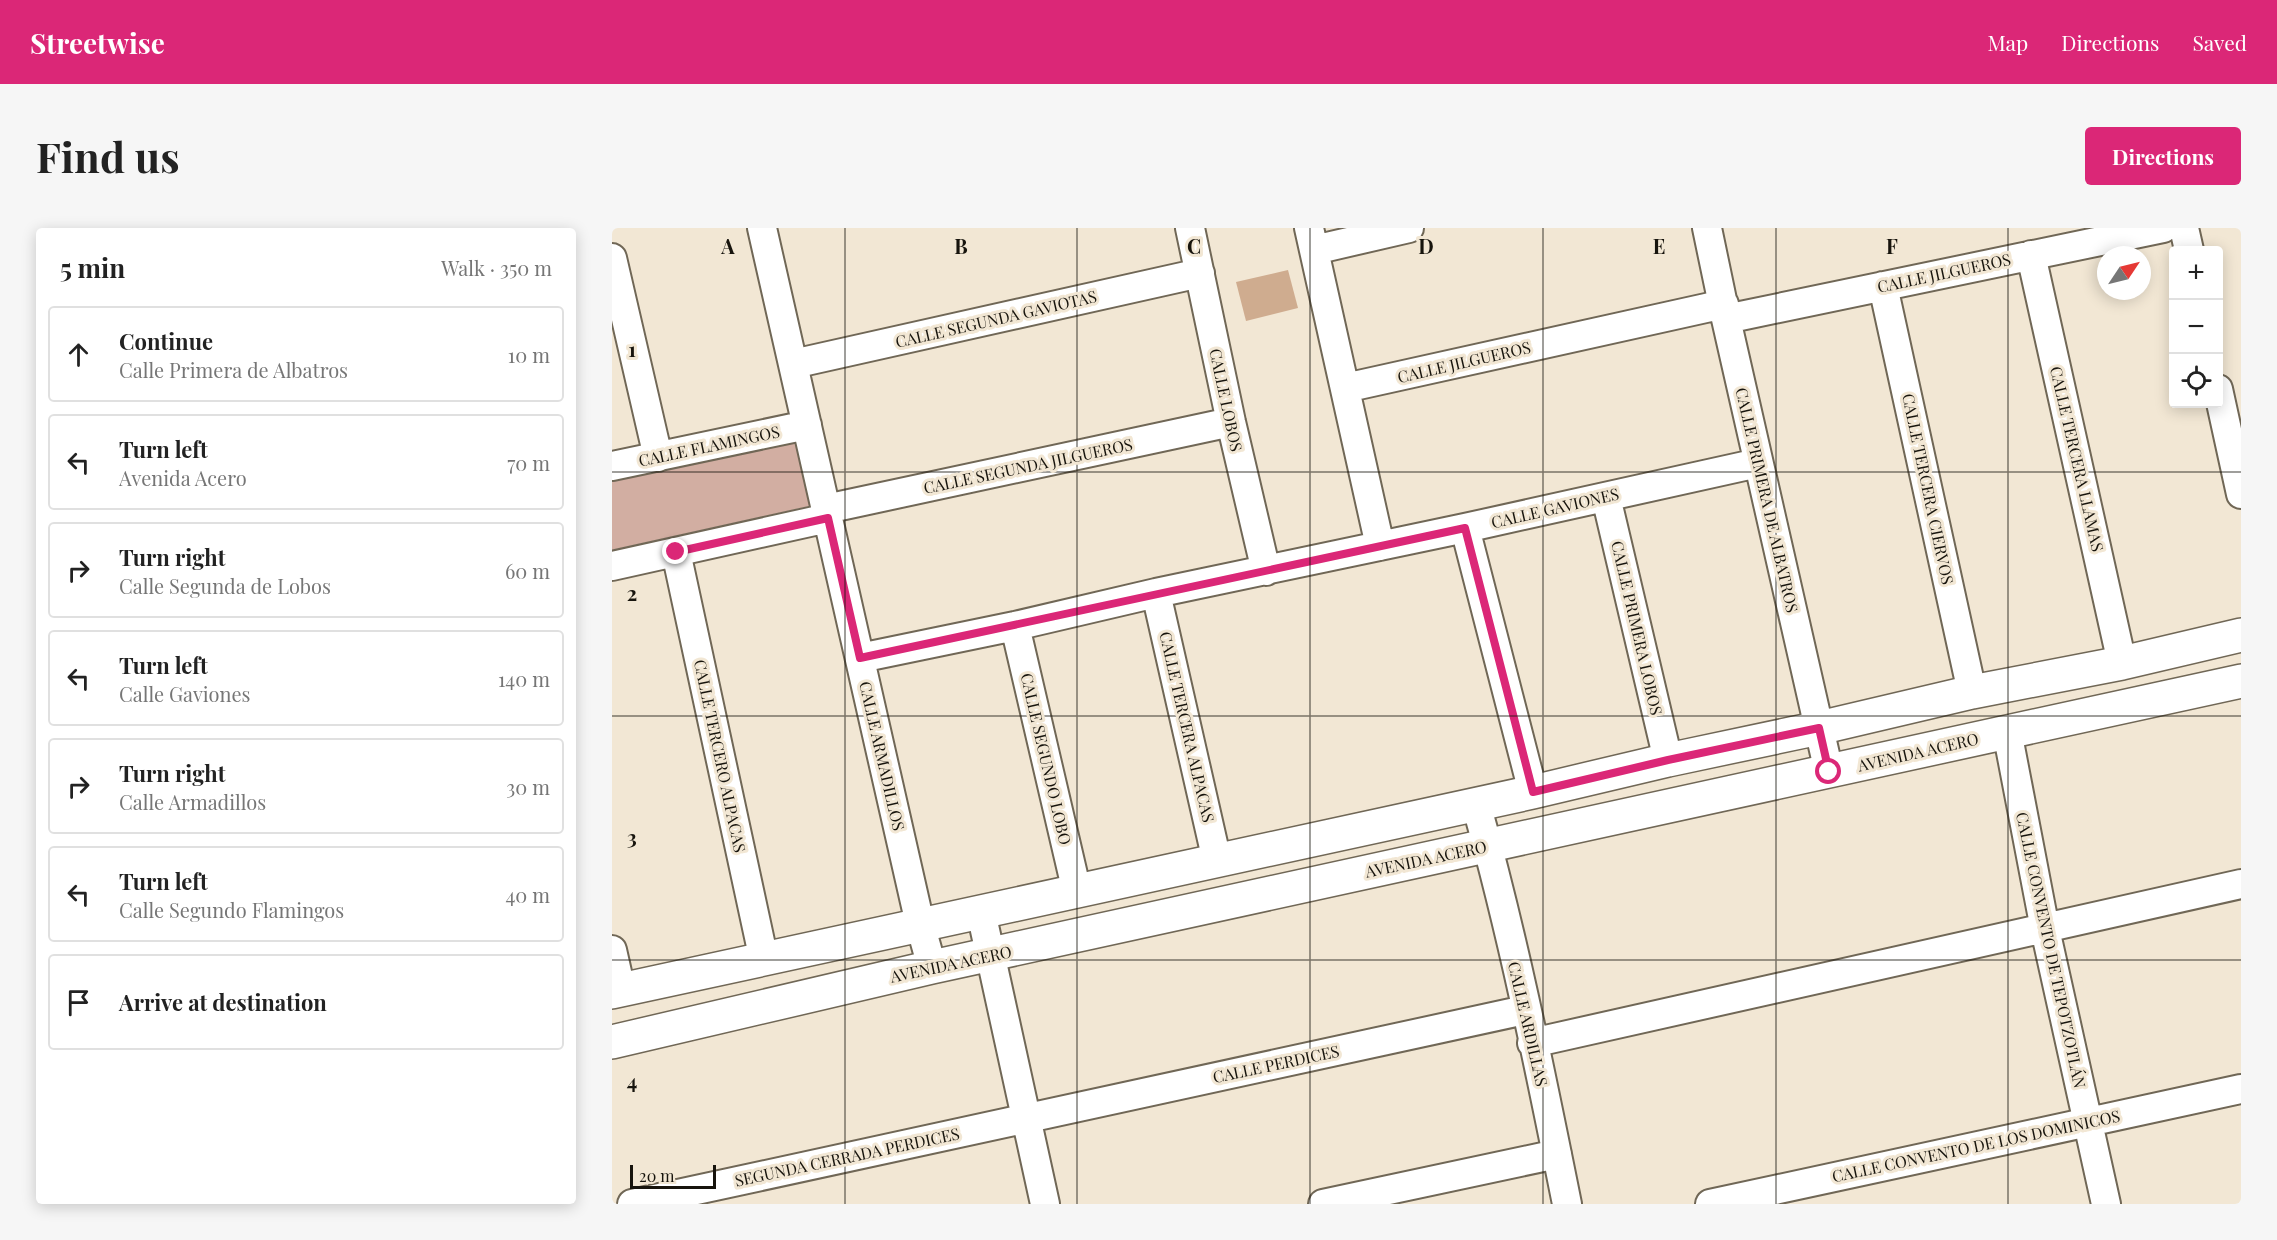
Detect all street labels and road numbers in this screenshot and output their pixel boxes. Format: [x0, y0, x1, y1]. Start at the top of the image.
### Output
street label: CALLE JILGUEROS [1875, 248, 2013, 297]
street label: CALLE SEGUNDA GAVIOTAS [893, 285, 1099, 352]
street label: CALLE JILGUEROS [1395, 336, 1533, 387]
street label: CALLE LOBOS [1205, 346, 1248, 453]
street label: CALLE TERCERA LLAMAS [2046, 364, 2109, 554]
street label: CALLE PRIMERA DE ALBATROS [1731, 385, 1804, 614]
street label: CALLE TERCERA CIERVOS [1898, 391, 1959, 586]
street label: CALLE FLAMINGOS [636, 420, 781, 471]
street label: CALLE SEGUNDA JILGUEROS [921, 433, 1134, 498]
street label: CALLE GAVIONES [1489, 483, 1621, 532]
street label: CALLE PRIMERA LOBOS [1607, 539, 1668, 717]
street label: CALLE TERCERA ALPACAS [1155, 629, 1220, 824]
street label: CALLE TERCERO ALPACAS [690, 657, 751, 854]
street label: CALLE SEGUNDO LOBO [1017, 671, 1076, 847]
street label: CALLE ARMADILLOS [855, 679, 910, 833]
street label: AVENIDA ACERO [1854, 727, 1981, 776]
street label: CALLE CONVENTO DE TEPOTZOTLÁN [2012, 810, 2091, 1090]
street label: AVENIDA ACERO [1362, 835, 1489, 882]
street label: AVENIDA ACERO [887, 940, 1014, 987]
street label: CALLE ARDILLAS [1504, 960, 1553, 1088]
street label: CALLE PERDICES [1211, 1040, 1341, 1087]
street label: CALLE CONVENTO DE LOS DOMINICOS [1830, 1105, 2122, 1186]
street label: SEGUNDA CERRADA PERDICES [733, 1122, 961, 1191]

